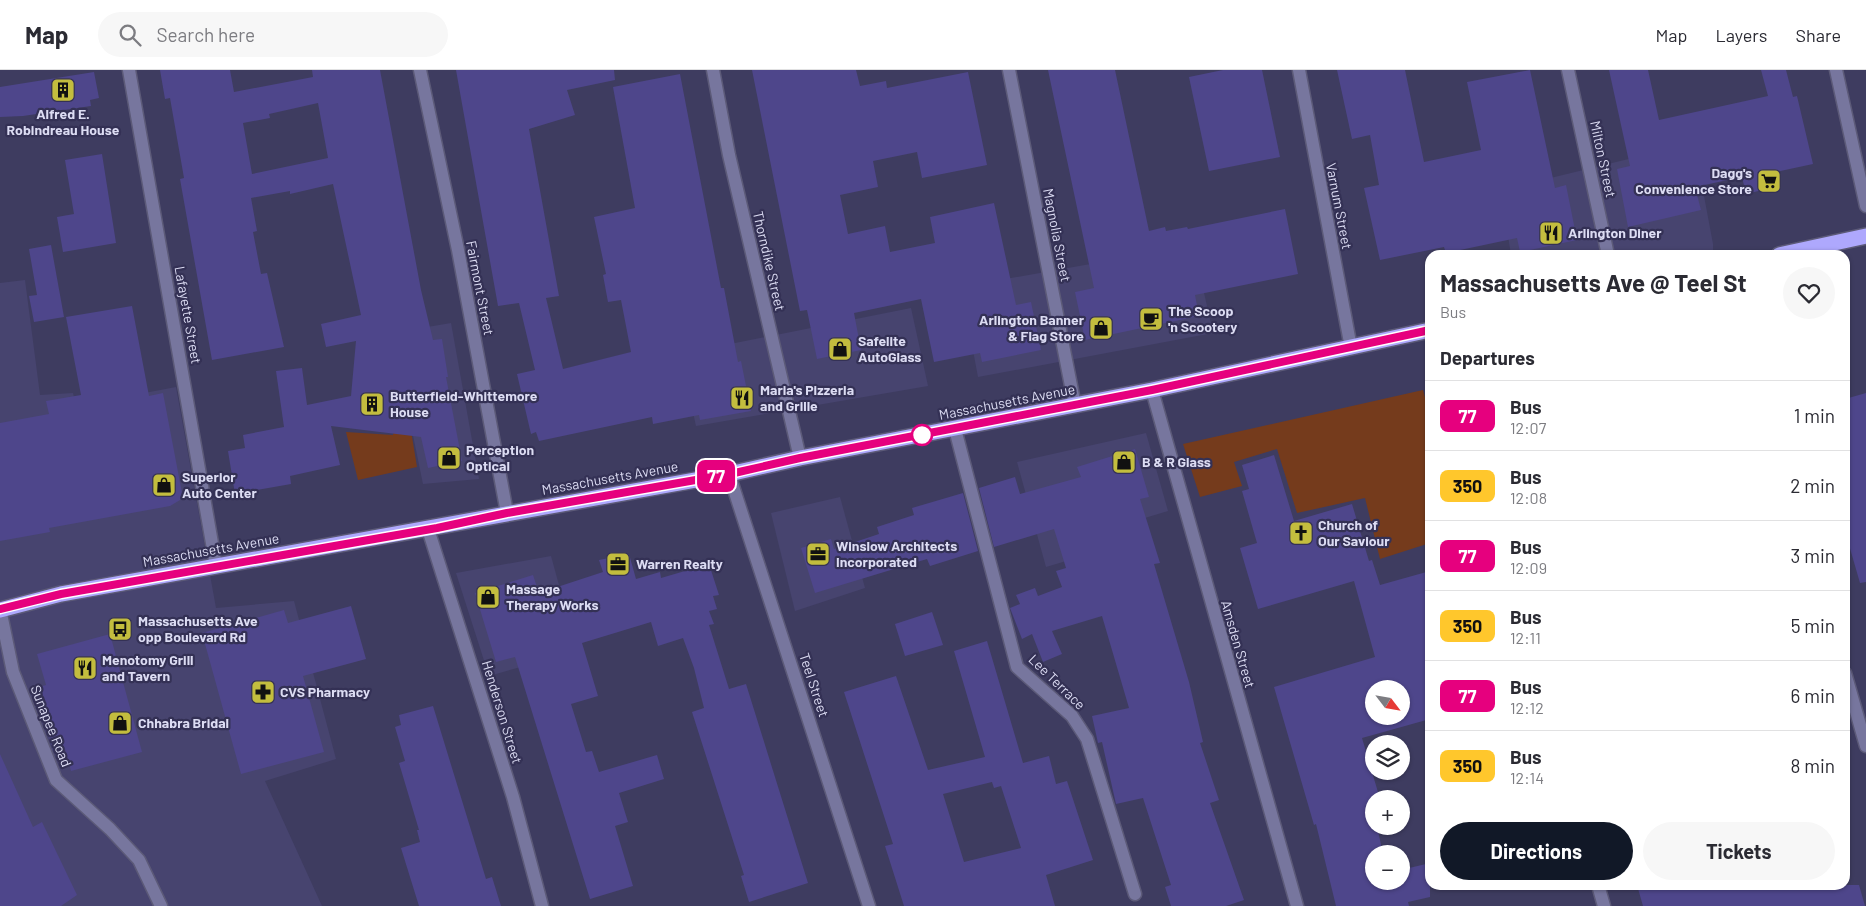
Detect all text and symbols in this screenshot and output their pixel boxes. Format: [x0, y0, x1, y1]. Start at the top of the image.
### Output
search box [98, 12, 448, 57]
text: Map [25, 20, 68, 49]
icon: search [116, 21, 144, 49]
text: Search here [156, 23, 255, 46]
text: Map [1655, 24, 1687, 46]
text: Layers [1715, 24, 1768, 46]
text: Share [1796, 24, 1841, 46]
building icon: Alfred E. Robindreau House [50, 77, 76, 103]
place label: Alfred E. Robindreau House [7, 105, 120, 138]
street label: Milton Street [1587, 119, 1620, 199]
street label: Varnum Street [1323, 161, 1356, 250]
place label: Dagg's Convenience Store [1635, 164, 1752, 197]
supermarket icon: Dagg's Convenience Store [1756, 168, 1782, 194]
street label: Magnolia Street [1040, 187, 1075, 283]
street label: Thorndike Street [750, 209, 789, 313]
restaurant icon: Arlington Diner [1538, 220, 1564, 246]
place label: Arlington Diner [1568, 224, 1662, 241]
street label: Fairmont Street [463, 239, 498, 337]
street label: Lafayette Street [172, 265, 205, 365]
button: heart [1783, 267, 1835, 319]
text: Massachusetts Ave @ Teel St [1440, 268, 1747, 297]
place label: The Scoop 'n Scootery [1168, 302, 1237, 335]
text: Bus [1440, 302, 1466, 321]
cafe icon: The Scoop 'n Scootery [1138, 306, 1164, 332]
place label: Arlington Banner & Flag Store [979, 311, 1085, 344]
shop icon: Arlington Banner & Flag Store [1088, 315, 1114, 341]
place label: Safelite AutoGlass [858, 332, 921, 365]
shop icon: Safelite AutoGlass [827, 336, 853, 362]
text: Departures [1440, 346, 1535, 369]
street label: Massachusetts Avenue [937, 380, 1076, 423]
place label: Maria's Pizzeria and Grille [760, 381, 854, 414]
restaurant icon: Maria's Pizzeria and Grille [729, 385, 755, 411]
place label: Butterfield-Whittemore House [390, 387, 538, 420]
building icon: Butterfield-Whittemore House [359, 391, 385, 417]
text: Bus [1510, 395, 1542, 418]
text: 1 min [1794, 404, 1835, 427]
text: 77 [1459, 405, 1476, 427]
text: 12:07 [1510, 418, 1546, 437]
unlabelled marker [911, 424, 933, 446]
place label: Perception Optical [466, 441, 534, 474]
shop icon: Perception Optical [436, 445, 462, 471]
shop icon: B & R Glass [1111, 449, 1137, 475]
place label: B & R Glass [1142, 453, 1211, 470]
street label: Massachusetts Avenue [540, 457, 679, 498]
line badge: 77 [694, 460, 738, 492]
text: 77 [707, 465, 725, 487]
text: Bus [1510, 465, 1542, 488]
place label: Superior Auto Center [182, 468, 258, 501]
shop icon: Superior Auto Center [151, 472, 177, 498]
text: 2 min [1790, 474, 1835, 497]
text: 350 [1453, 475, 1482, 497]
text: 12:08 [1510, 488, 1547, 507]
place label: Church of Our Saviour [1318, 516, 1390, 549]
church icon: Church of Our Saviour [1288, 520, 1314, 546]
street label: Massachusetts Avenue [141, 529, 280, 570]
text: Bus [1510, 535, 1542, 558]
place label: Winslow Architects Incorporated [836, 537, 957, 570]
office icon: Winslow Architects Incorporated [805, 541, 831, 567]
text: 3 min [1791, 544, 1835, 567]
text: 77 [1459, 545, 1476, 567]
office icon: Warren Realty [605, 551, 631, 577]
place label: Warren Realty [636, 555, 723, 572]
text: 12:09 [1510, 558, 1547, 577]
place label: Massage Therapy Works [506, 580, 599, 613]
shop icon: Massage Therapy Works [475, 584, 501, 610]
street label: Amsden Street [1218, 598, 1259, 690]
text: Bus [1510, 605, 1542, 628]
place label: Massachusetts Ave opp Boulevard Rd [138, 612, 258, 645]
text: 5 min [1791, 614, 1835, 637]
text: 350 [1453, 615, 1482, 637]
bus stop icon: Massachusetts Ave opp Boulevard Rd [107, 616, 133, 642]
text: 12:11 [1510, 628, 1541, 647]
street label: Lee Terrace [1025, 650, 1089, 713]
place label: Menotomy Grill and Tavern [102, 651, 193, 684]
street label: Teel Street [796, 651, 833, 719]
restaurant icon: Menotomy Grill and Tavern [72, 655, 98, 681]
street label: Henderson Street [479, 658, 526, 766]
text: Bus [1510, 675, 1542, 698]
pharmacy icon: CVS Pharmacy [250, 679, 276, 705]
north arrow [1365, 680, 1410, 725]
map controls [1365, 680, 1410, 890]
street label: Sunapee Road [27, 682, 76, 769]
place label: CVS Pharmacy [280, 683, 370, 700]
text: 6 min [1791, 684, 1835, 707]
text: 77 [1459, 685, 1476, 707]
text: 12:12 [1510, 698, 1544, 717]
shop icon: Chhabra Bridal [107, 710, 133, 736]
place label: Chhabra Bridal [138, 714, 229, 731]
button: layers [1365, 735, 1410, 780]
text: Bus [1510, 745, 1542, 768]
text: 8 min [1791, 754, 1835, 777]
text: 350 [1453, 755, 1482, 777]
text: 12:14 [1510, 768, 1544, 787]
button: + [1365, 790, 1410, 835]
button: Directions [1440, 822, 1633, 880]
button: Tickets [1643, 822, 1835, 880]
button: − [1365, 845, 1410, 890]

